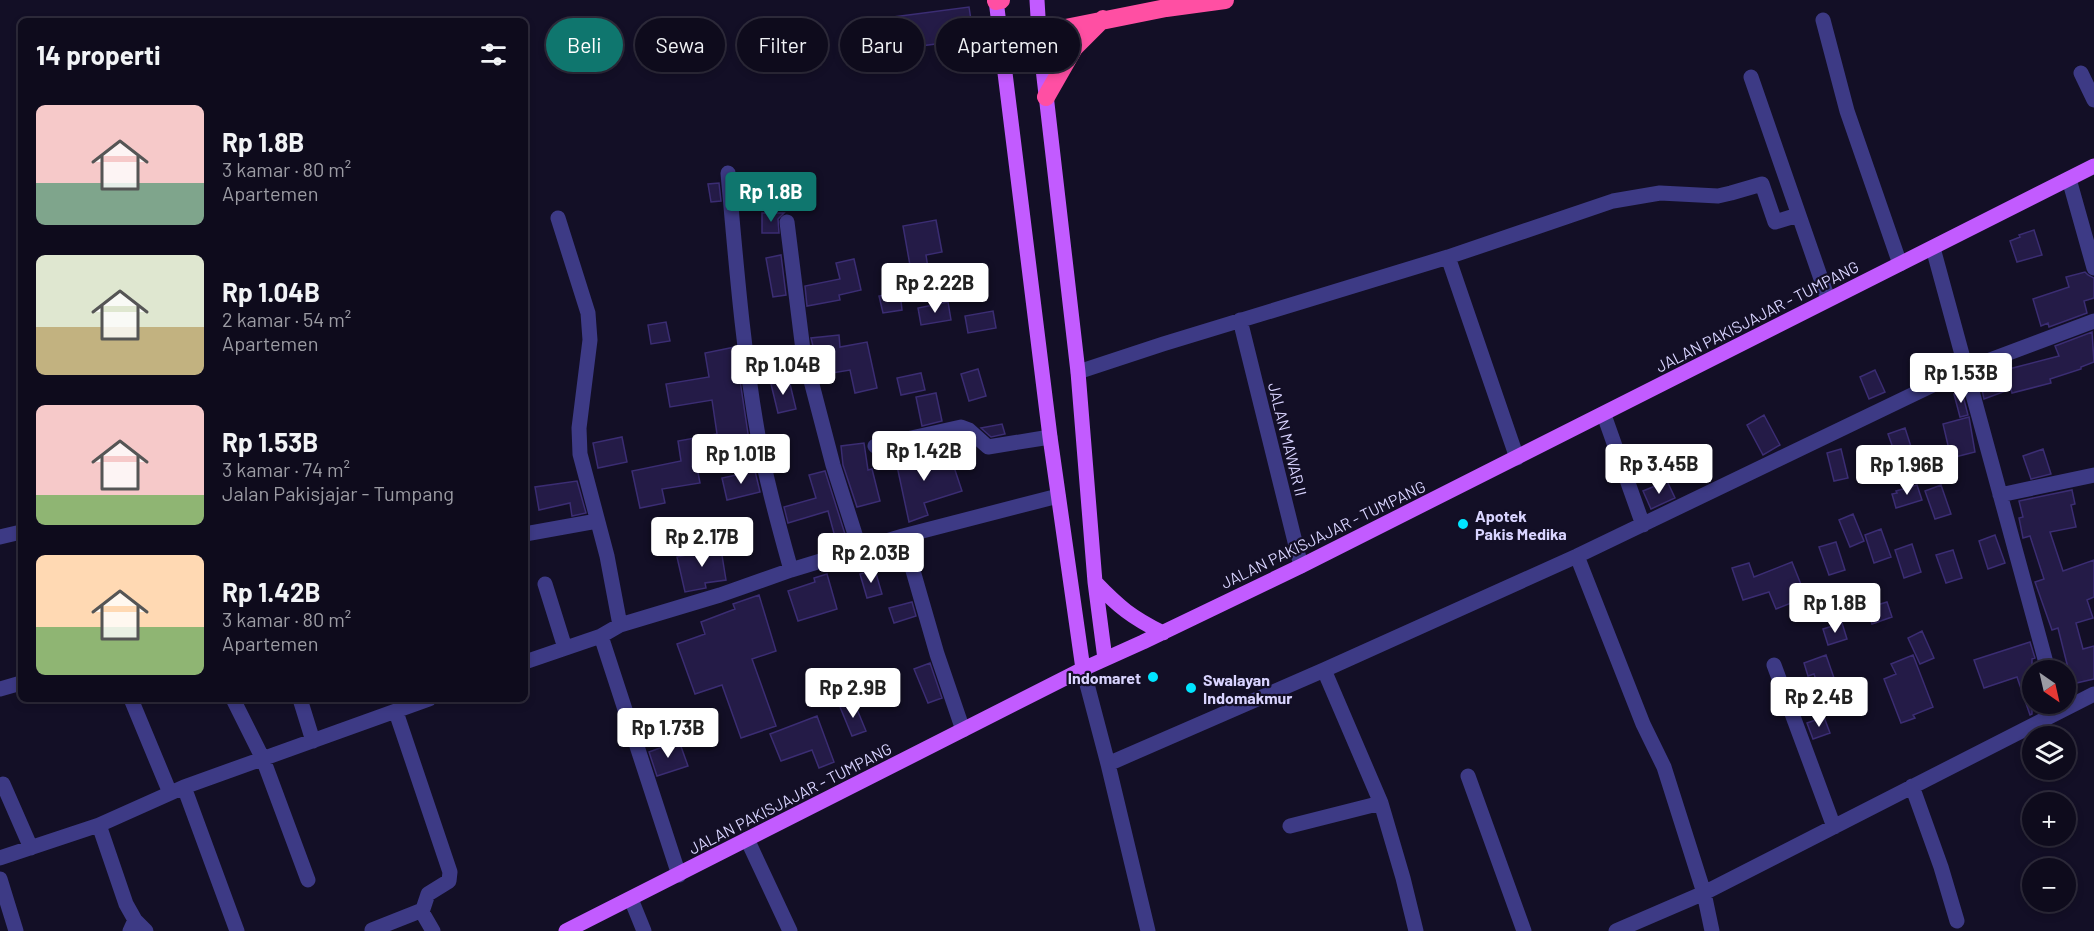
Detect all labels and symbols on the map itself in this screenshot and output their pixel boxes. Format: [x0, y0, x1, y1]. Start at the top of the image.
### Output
pin: Rp 1.8B [716, 172, 826, 223]
street label: JALAN PAKISJAJAR - TUMPANG [1652, 256, 1862, 376]
pin: Rp 2.22B [873, 263, 997, 314]
pin: Rp 1.04B [721, 345, 845, 396]
pin: Rp 1.53B [1899, 353, 2023, 404]
street label: JALAN MAWAR II [1265, 380, 1311, 498]
pin: Rp 1.42B [862, 431, 986, 482]
pin: Rp 1.01B [679, 434, 803, 485]
pin: Rp 3.45B [1597, 444, 1721, 495]
pin: Rp 1.96B [1845, 445, 1969, 496]
street label: JALAN PAKISJAJAR - TUMPANG [1218, 476, 1428, 592]
place label: Apotek Pakis Medika [1475, 506, 1567, 543]
pin: Rp 2.17B [640, 517, 764, 568]
marker: Apotek Pakis Medika [1456, 517, 1470, 531]
pin: Rp 2.03B [809, 533, 933, 584]
pin: Rp 1.8B [1780, 583, 1890, 634]
north arrow [2022, 660, 2076, 714]
pin: Rp 2.9B [798, 668, 908, 719]
place label: Indomaret [1068, 668, 1141, 687]
marker: Indomaret [1146, 670, 1160, 684]
place label: Swalayan Indomakmur [1203, 670, 1292, 707]
pin: Rp 2.4B [1764, 677, 1874, 728]
marker: Swalayan Indomakmur [1184, 681, 1198, 695]
pin: Rp 1.73B [606, 708, 730, 759]
street label: JALAN PAKISJAJAR - TUMPANG [685, 738, 895, 858]

